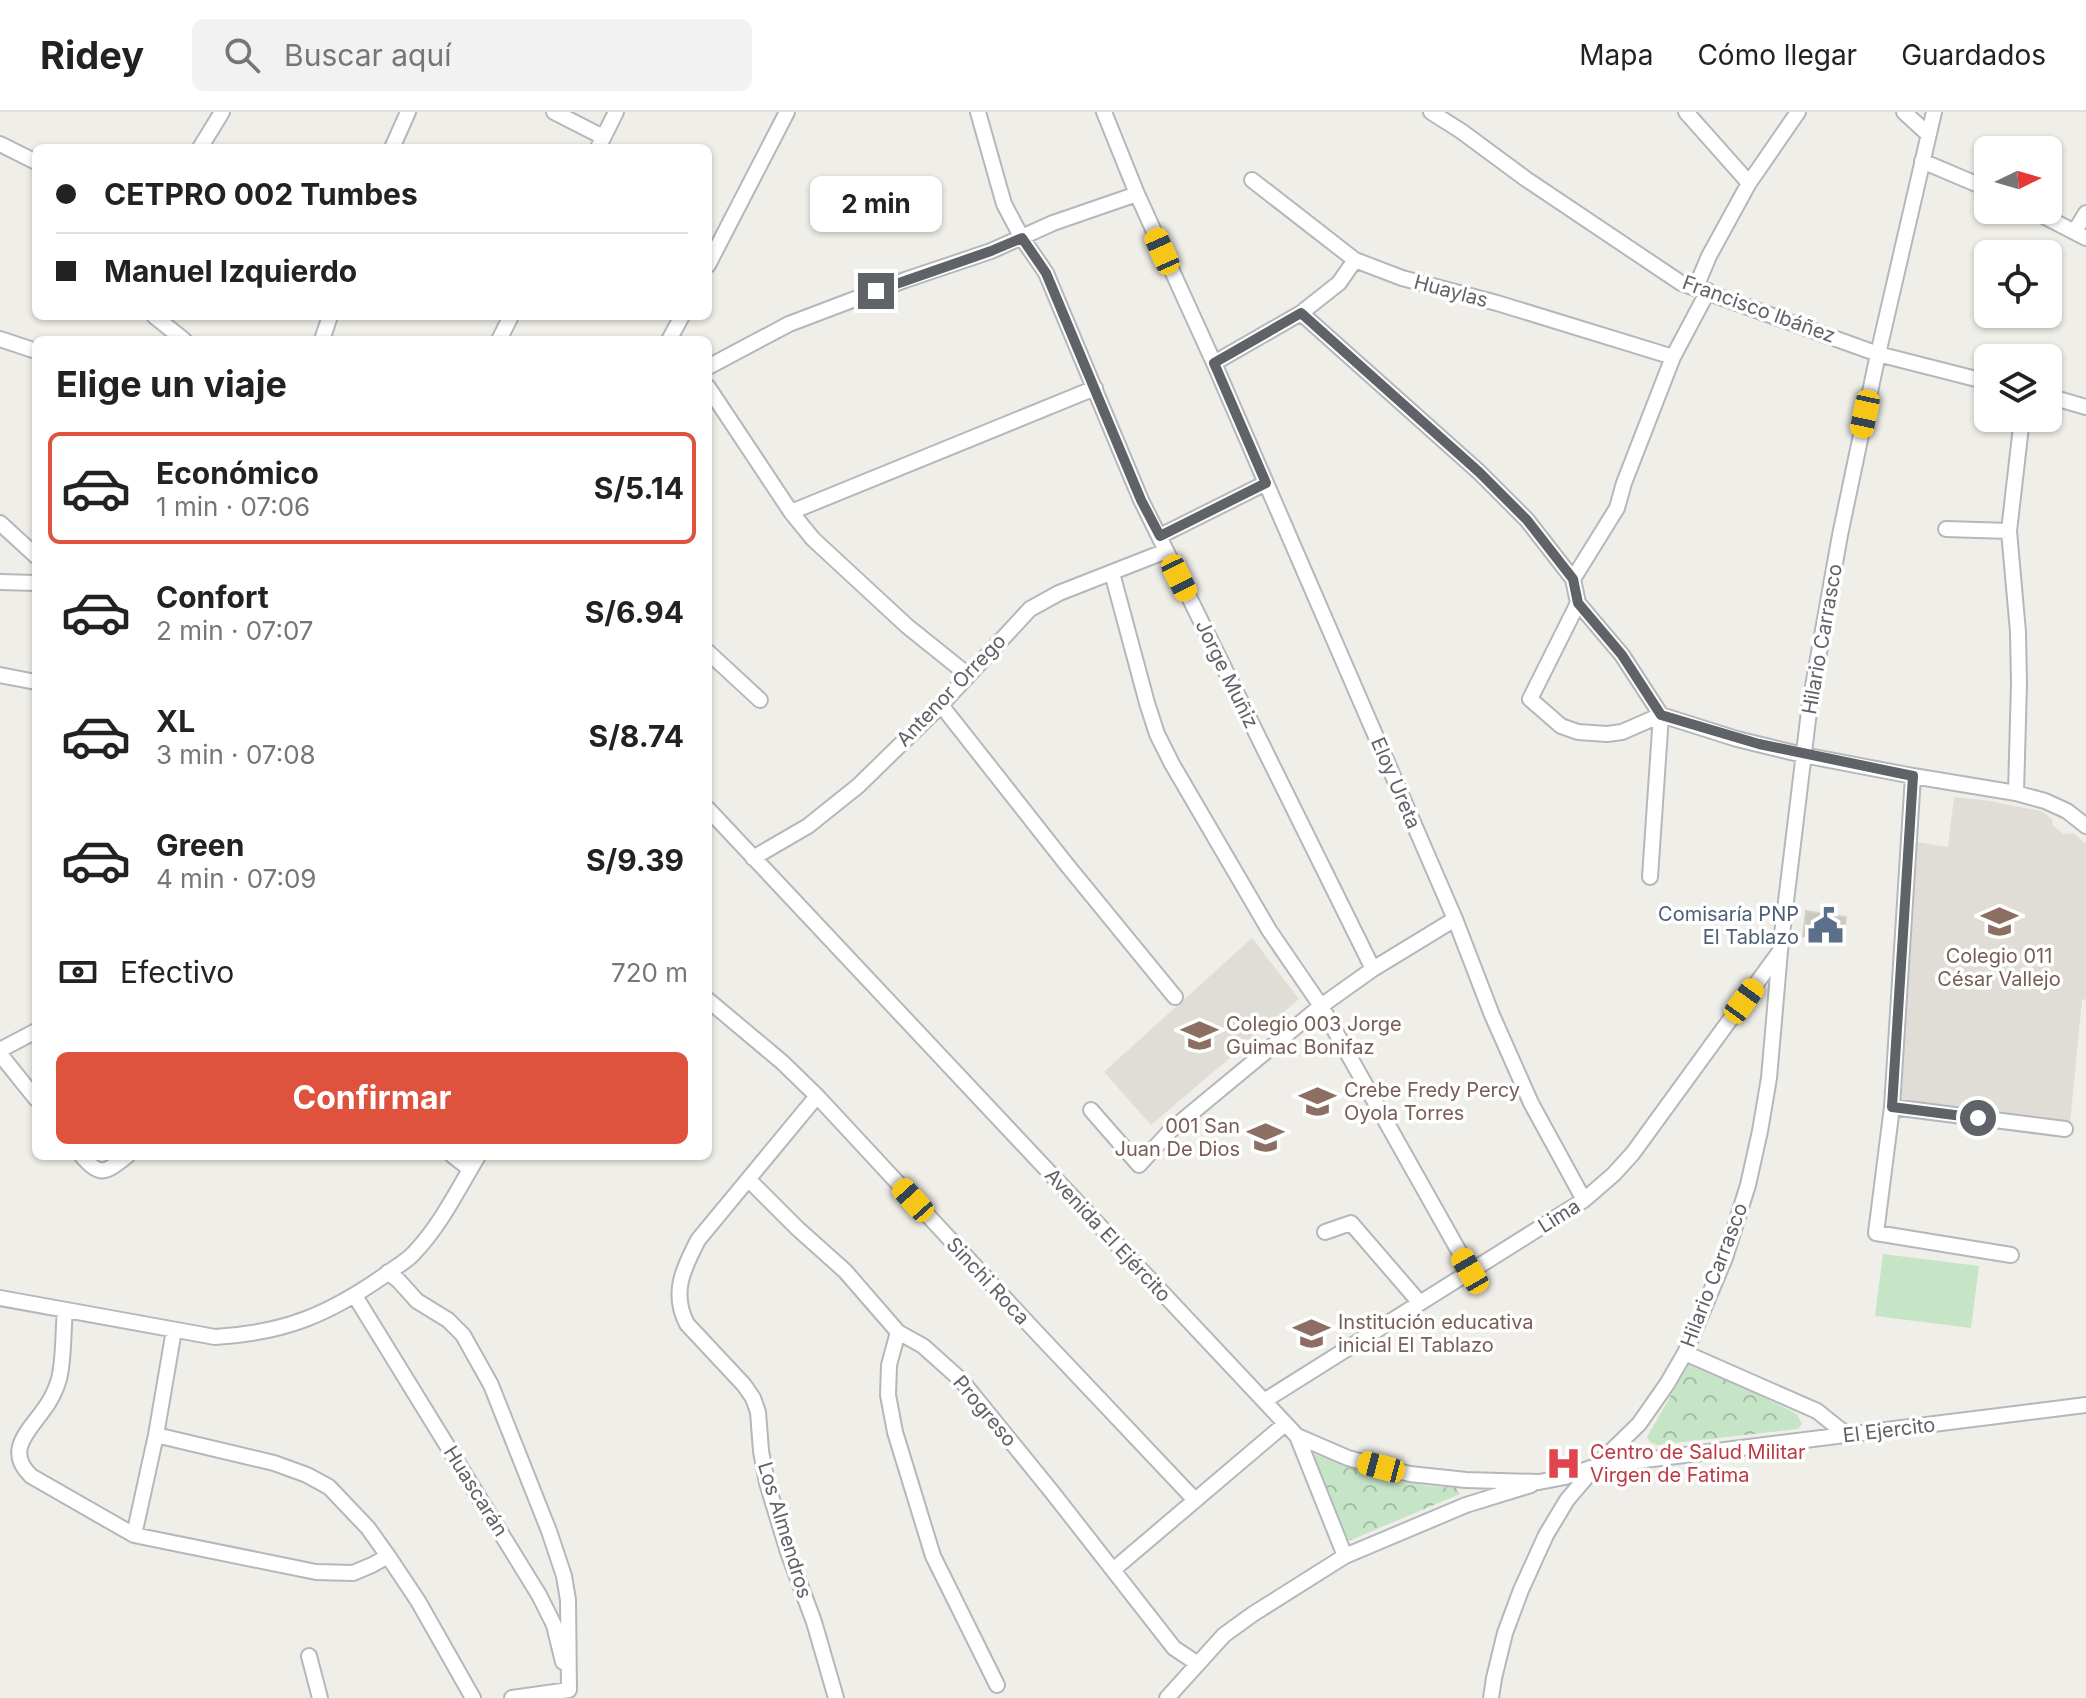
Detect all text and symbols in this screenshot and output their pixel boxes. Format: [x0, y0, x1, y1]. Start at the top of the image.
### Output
search box [192, 19, 752, 91]
text: Ridey [40, 32, 144, 78]
icon: search [220, 33, 264, 77]
text: Buscar aquí [284, 37, 451, 73]
text: Mapa [1579, 38, 1653, 72]
text: Cómo llegar [1697, 38, 1857, 72]
text: Guardados [1901, 38, 2046, 72]
north arrow [1974, 136, 2062, 224]
map controls [1974, 136, 2062, 432]
callout: 2 min [810, 175, 942, 231]
text: CETPRO 002 Tumbes [104, 176, 418, 212]
text: 2 min [841, 188, 911, 219]
car [1141, 224, 1183, 278]
button: locate [1974, 240, 2062, 328]
text: Manuel Izquierdo [104, 253, 357, 289]
street label: Huaylas [1411, 270, 1491, 312]
street label: Francisco Ibáñez [1679, 270, 1839, 348]
route end [858, 273, 894, 309]
button: layers [1974, 344, 2062, 432]
text: Elige un viaje [56, 362, 287, 406]
car [1848, 388, 1882, 440]
icon: car [60, 452, 132, 524]
text: Económico [156, 455, 319, 491]
text: S/5.14 [594, 470, 684, 506]
text: 1 min · 07:06 [156, 491, 310, 522]
car [1158, 551, 1200, 605]
street label: Hilario Carrasco [1797, 562, 1847, 716]
icon: car [60, 576, 132, 648]
text: Confort [156, 579, 269, 615]
text: S/6.94 [585, 594, 684, 630]
text: 2 min · 07:07 [156, 615, 314, 646]
street label: Jorge Muñiz [1190, 616, 1264, 732]
street label: Antenor Orrego [891, 629, 1011, 751]
icon: car [60, 700, 132, 772]
text: XL [156, 703, 195, 739]
text: S/8.74 [589, 718, 684, 754]
street label: Eloy Ureta [1366, 734, 1426, 832]
text: 3 min · 07:08 [156, 739, 316, 770]
icon: car [60, 824, 132, 896]
text: Green [156, 827, 244, 863]
text: S/9.39 [586, 842, 684, 878]
text: 4 min · 07:09 [156, 863, 316, 894]
place label: Comisaría PNP El Tablazo [1658, 902, 1799, 949]
school or university icon: Colegio 011 César Vallejo [1980, 902, 2018, 940]
public building icon: Comisaría PNP El Tablazo [1806, 907, 1844, 945]
place label: Colegio 011 César Vallejo [1937, 944, 2061, 991]
icon: cash [56, 950, 100, 994]
text: Efectivo [120, 954, 234, 990]
text: 720 m [611, 957, 688, 988]
car [1720, 975, 1768, 1027]
place label: Colegio 003 Jorge Guimac Bonifaz [1226, 1012, 1402, 1059]
school or university icon: Colegio 003 Jorge Guimac Bonifaz [1181, 1016, 1219, 1054]
button: Confirmar [56, 1052, 688, 1144]
place label: Crebe Fredy Percy Oyola Torres [1344, 1078, 1520, 1125]
school or university icon: Crebe Fredy Percy Oyola Torres [1299, 1083, 1337, 1121]
route start [1960, 1100, 1996, 1136]
place label: 001 San Juan De Dios [1115, 1114, 1240, 1161]
school or university icon: 001 San Juan De Dios [1247, 1119, 1285, 1157]
street label: Avenida El Ejército [1040, 1163, 1176, 1307]
car [888, 1174, 938, 1226]
street label: Lima [1534, 1194, 1584, 1238]
street label: Hilario Carrasco [1675, 1200, 1753, 1350]
street label: Sinchi Roca [941, 1232, 1035, 1330]
car [1448, 1244, 1492, 1298]
place label: Institución educativa inicial El Tablazo [1338, 1310, 1534, 1357]
school or university icon: Institución educativa inicial El Tablazo [1293, 1315, 1331, 1353]
street label: Progreso [948, 1370, 1022, 1452]
street label: El Ejercito [1841, 1412, 1937, 1448]
place label: Centro de Salud Militar Virgen de Fatima [1590, 1440, 1806, 1487]
street label: Huascarán [439, 1441, 513, 1541]
hospital icon: Centro de Salud Militar Virgen de Fatima [1545, 1444, 1583, 1482]
car [1355, 1449, 1407, 1485]
street label: Los Almendros [753, 1459, 817, 1601]

